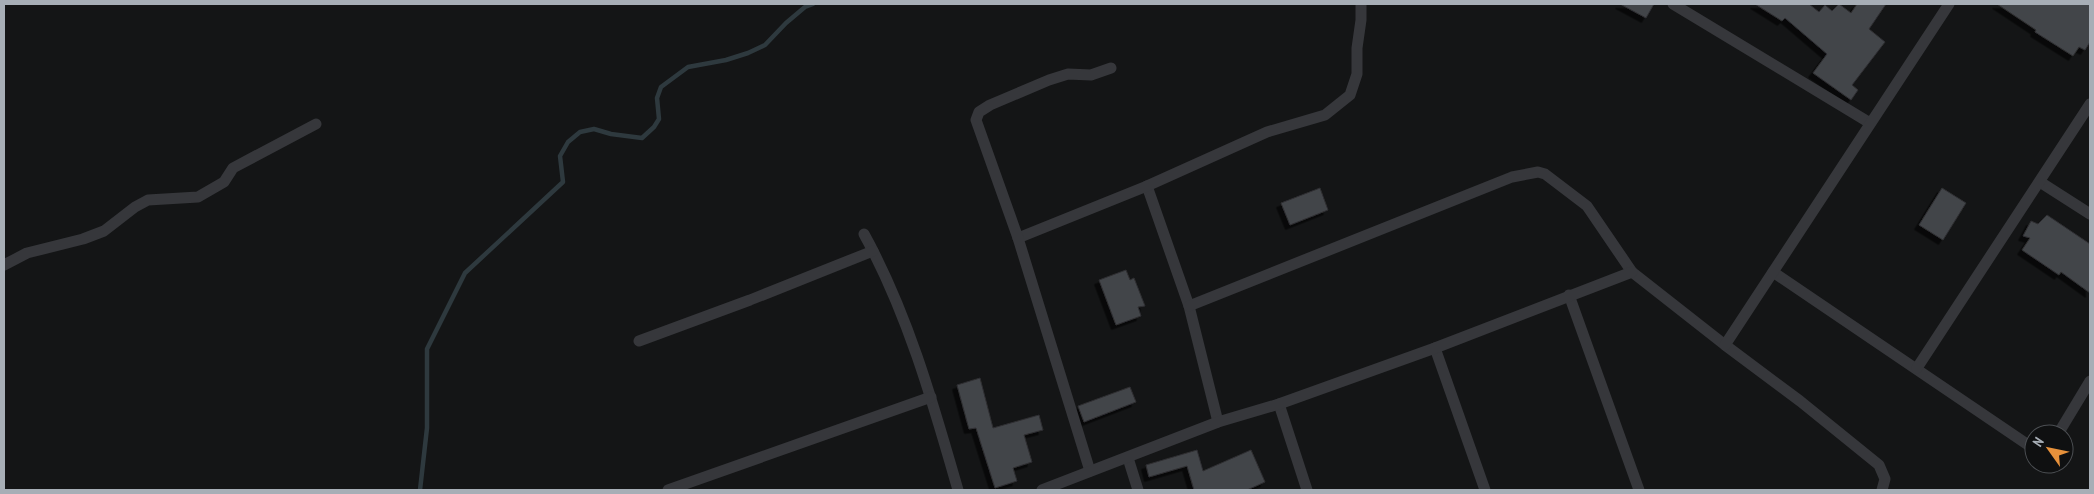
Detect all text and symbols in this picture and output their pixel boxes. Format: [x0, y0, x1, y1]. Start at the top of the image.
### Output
north arrow [2024, 424, 2074, 474]
text: N [2028, 434, 2048, 450]

